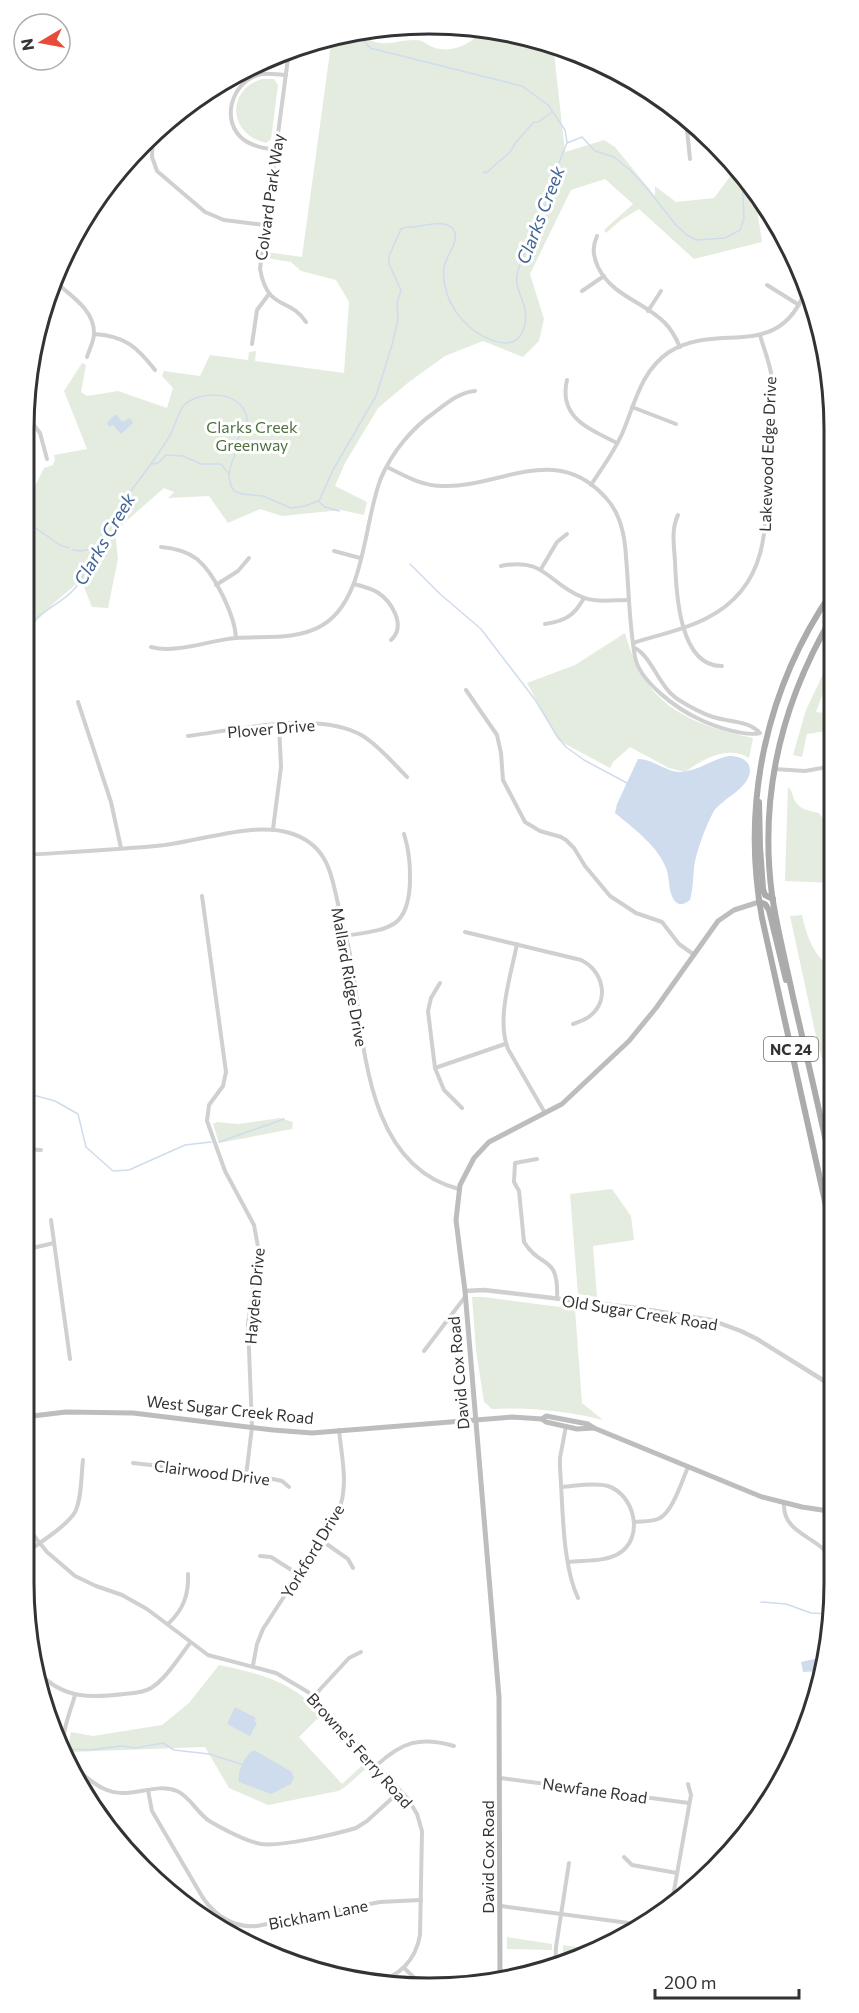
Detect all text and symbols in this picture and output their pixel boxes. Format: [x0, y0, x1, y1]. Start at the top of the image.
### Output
north arrow [12, 12, 72, 72]
text: N [16, 37, 37, 52]
street label: Colvard Park Way [251, 132, 287, 262]
water label: Clarks Creek [511, 162, 569, 267]
street label: Lakewood Edge Drive [755, 376, 779, 532]
park label: Clarks Creek Greenway [206, 417, 298, 454]
water label: Clarks Creek [69, 488, 140, 589]
street label: Plover Drive [226, 715, 316, 741]
street label: Mallard Ridge Drive [328, 906, 372, 1048]
road number: NC 24 [764, 1037, 818, 1061]
street label: Hayden Drive [240, 1247, 268, 1345]
street label: Old Sugar Creek Road [561, 1290, 719, 1334]
street label: David Cox Road [444, 1316, 472, 1430]
street label: West Sugar Creek Road [145, 1391, 315, 1427]
street label: Clairwood Drive [153, 1455, 271, 1489]
street label: Yorkford Drive [277, 1501, 347, 1601]
street label: Browne's Ferry Road [303, 1688, 417, 1812]
street label: Newfane Road [541, 1773, 649, 1807]
street label: David Cox Road [478, 1800, 497, 1914]
street label: Bickham Lane [267, 1895, 369, 1933]
scale bar [655, 1962, 799, 2000]
text: 200 m [664, 1971, 717, 1993]

